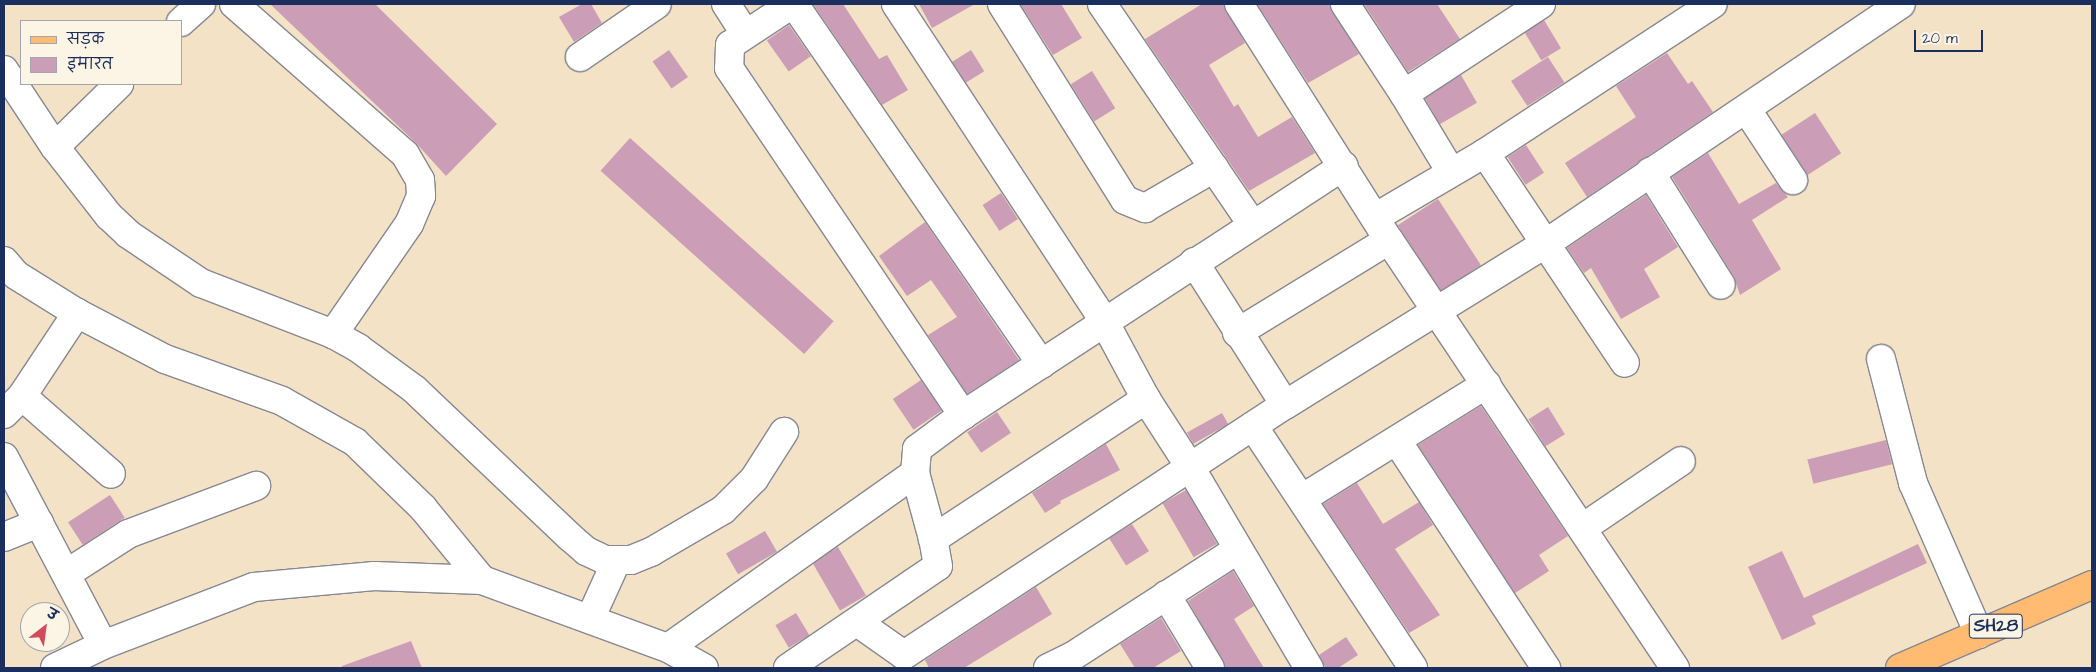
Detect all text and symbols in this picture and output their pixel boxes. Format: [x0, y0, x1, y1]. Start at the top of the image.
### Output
legend [20, 20, 182, 85]
scale bar [1916, 20, 1985, 52]
text: 20 m [1922, 28, 1958, 49]
text: सड़क [67, 29, 104, 50]
text: इमारत [67, 54, 113, 75]
north arrow [20, 602, 70, 652]
text: उ [43, 604, 61, 626]
road number: SH28 [1968, 610, 2024, 642]

